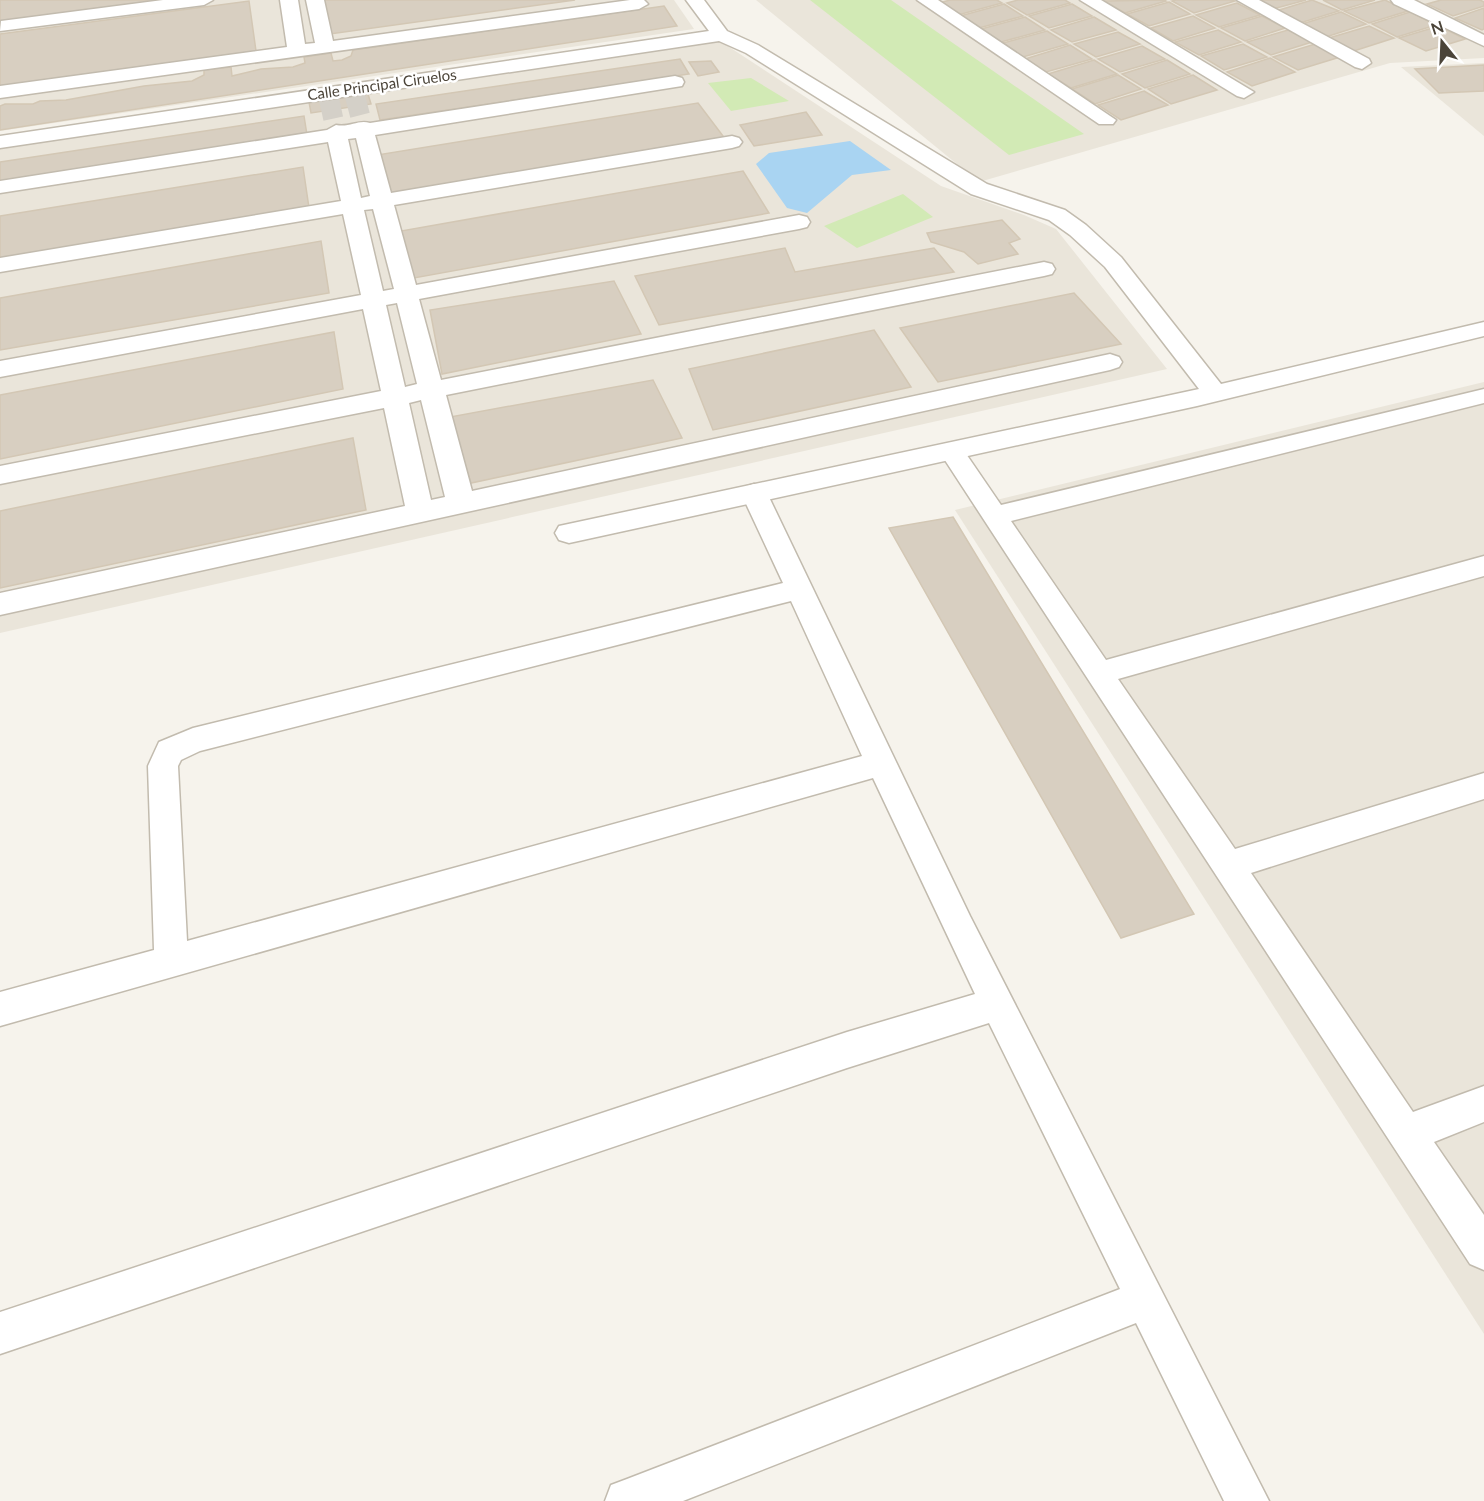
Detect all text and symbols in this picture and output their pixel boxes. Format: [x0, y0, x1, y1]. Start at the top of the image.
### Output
north arrow [1412, 12, 1472, 72]
text: N [1428, 16, 1446, 38]
street label: Calle Principal Ciruelos [306, 65, 458, 103]

